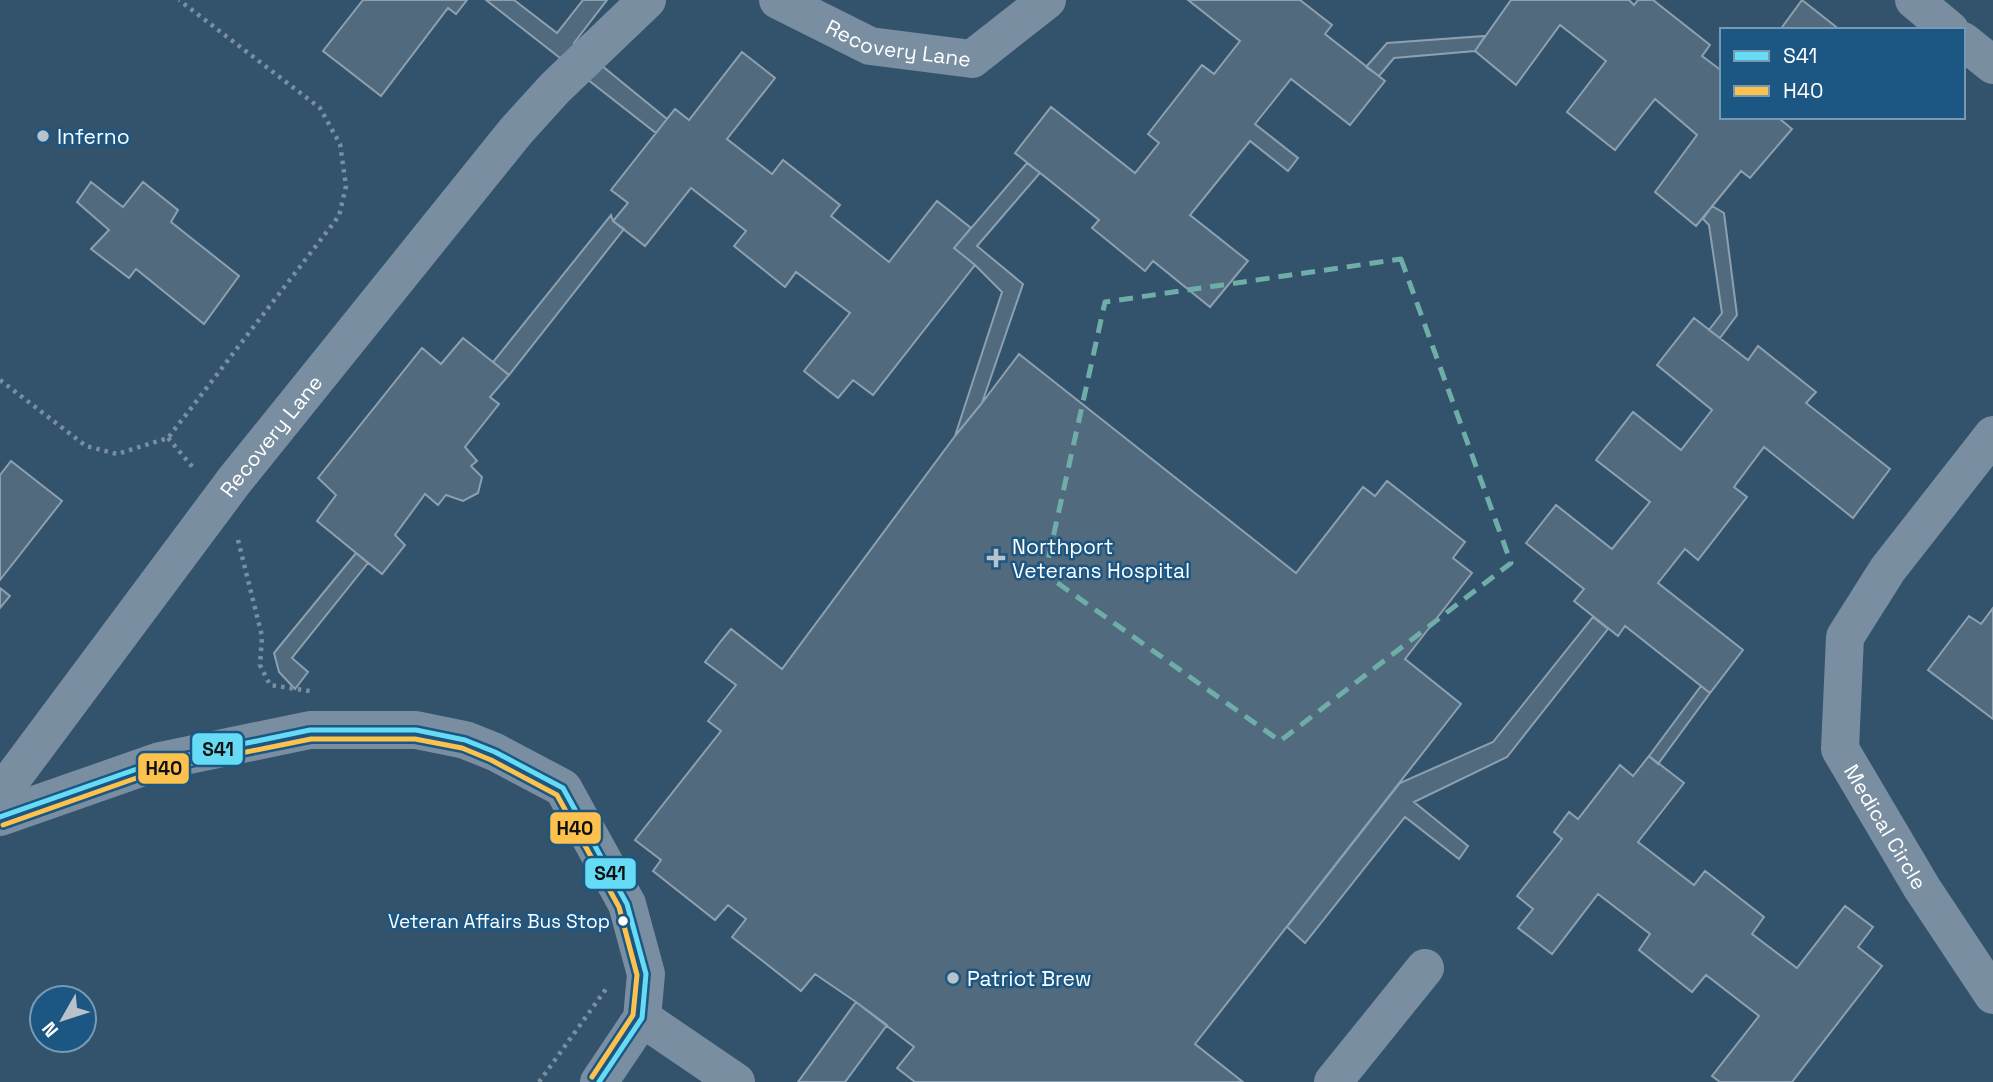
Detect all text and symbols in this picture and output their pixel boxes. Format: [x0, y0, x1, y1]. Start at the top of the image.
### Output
street label: Recovery Lane [822, 13, 973, 72]
legend [1720, 28, 1965, 119]
text: S41 [1783, 42, 1817, 69]
text: H40 [1783, 77, 1823, 104]
place label: Inferno [57, 123, 130, 150]
marker: Inferno [35, 128, 51, 144]
street label: Recovery Lane [213, 369, 328, 502]
place label: Northport Veterans Hospital [1012, 533, 1190, 584]
marker: Northport Veterans Hospital [986, 548, 1006, 568]
line badge: S41 [191, 732, 244, 766]
text: S41 [202, 737, 234, 762]
line badge: H40 [137, 752, 190, 785]
text: H40 [146, 756, 182, 781]
street label: Medical Circle [1838, 759, 1933, 894]
line badge: H40 [549, 811, 602, 845]
text: H40 [557, 816, 593, 841]
line badge: S41 [584, 857, 637, 890]
text: S41 [594, 861, 626, 886]
place label: Veteran Affairs Bus Stop [388, 909, 610, 934]
marker: Veteran Affairs Bus Stop [616, 914, 630, 928]
place label: Patriot Brew [967, 965, 1092, 992]
marker: Patriot Brew [945, 970, 961, 986]
north arrow [28, 984, 98, 1054]
text: N [36, 1017, 64, 1042]

